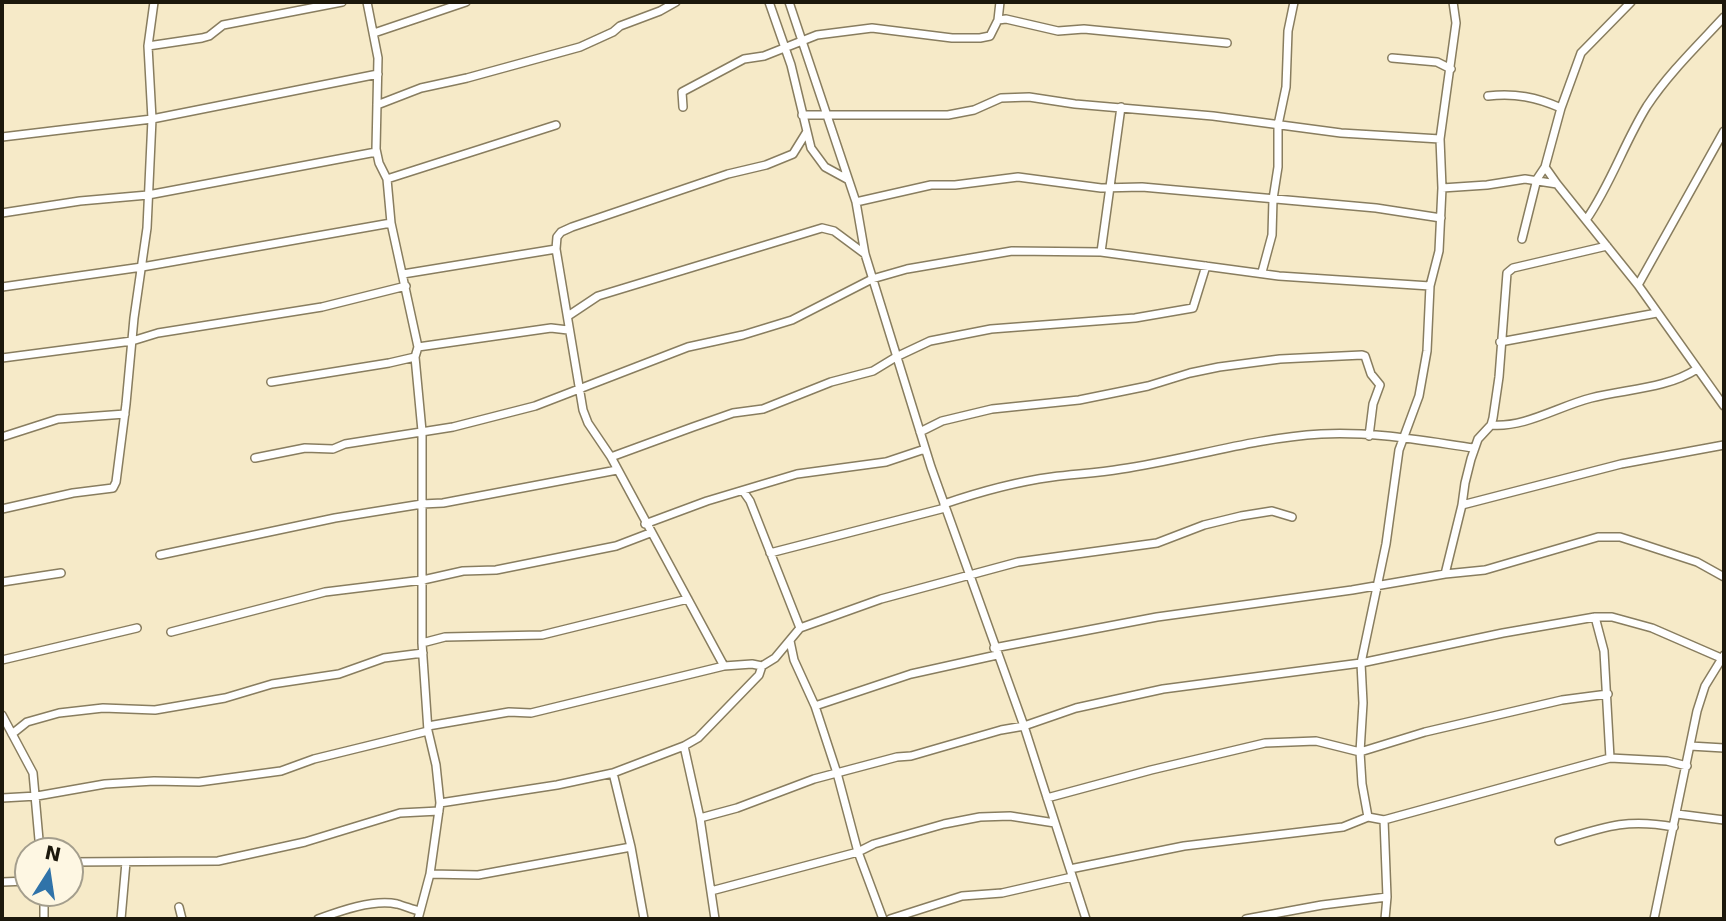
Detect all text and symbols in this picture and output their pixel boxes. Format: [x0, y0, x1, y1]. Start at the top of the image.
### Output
north arrow [14, 837, 84, 907]
text: N [43, 841, 63, 866]

